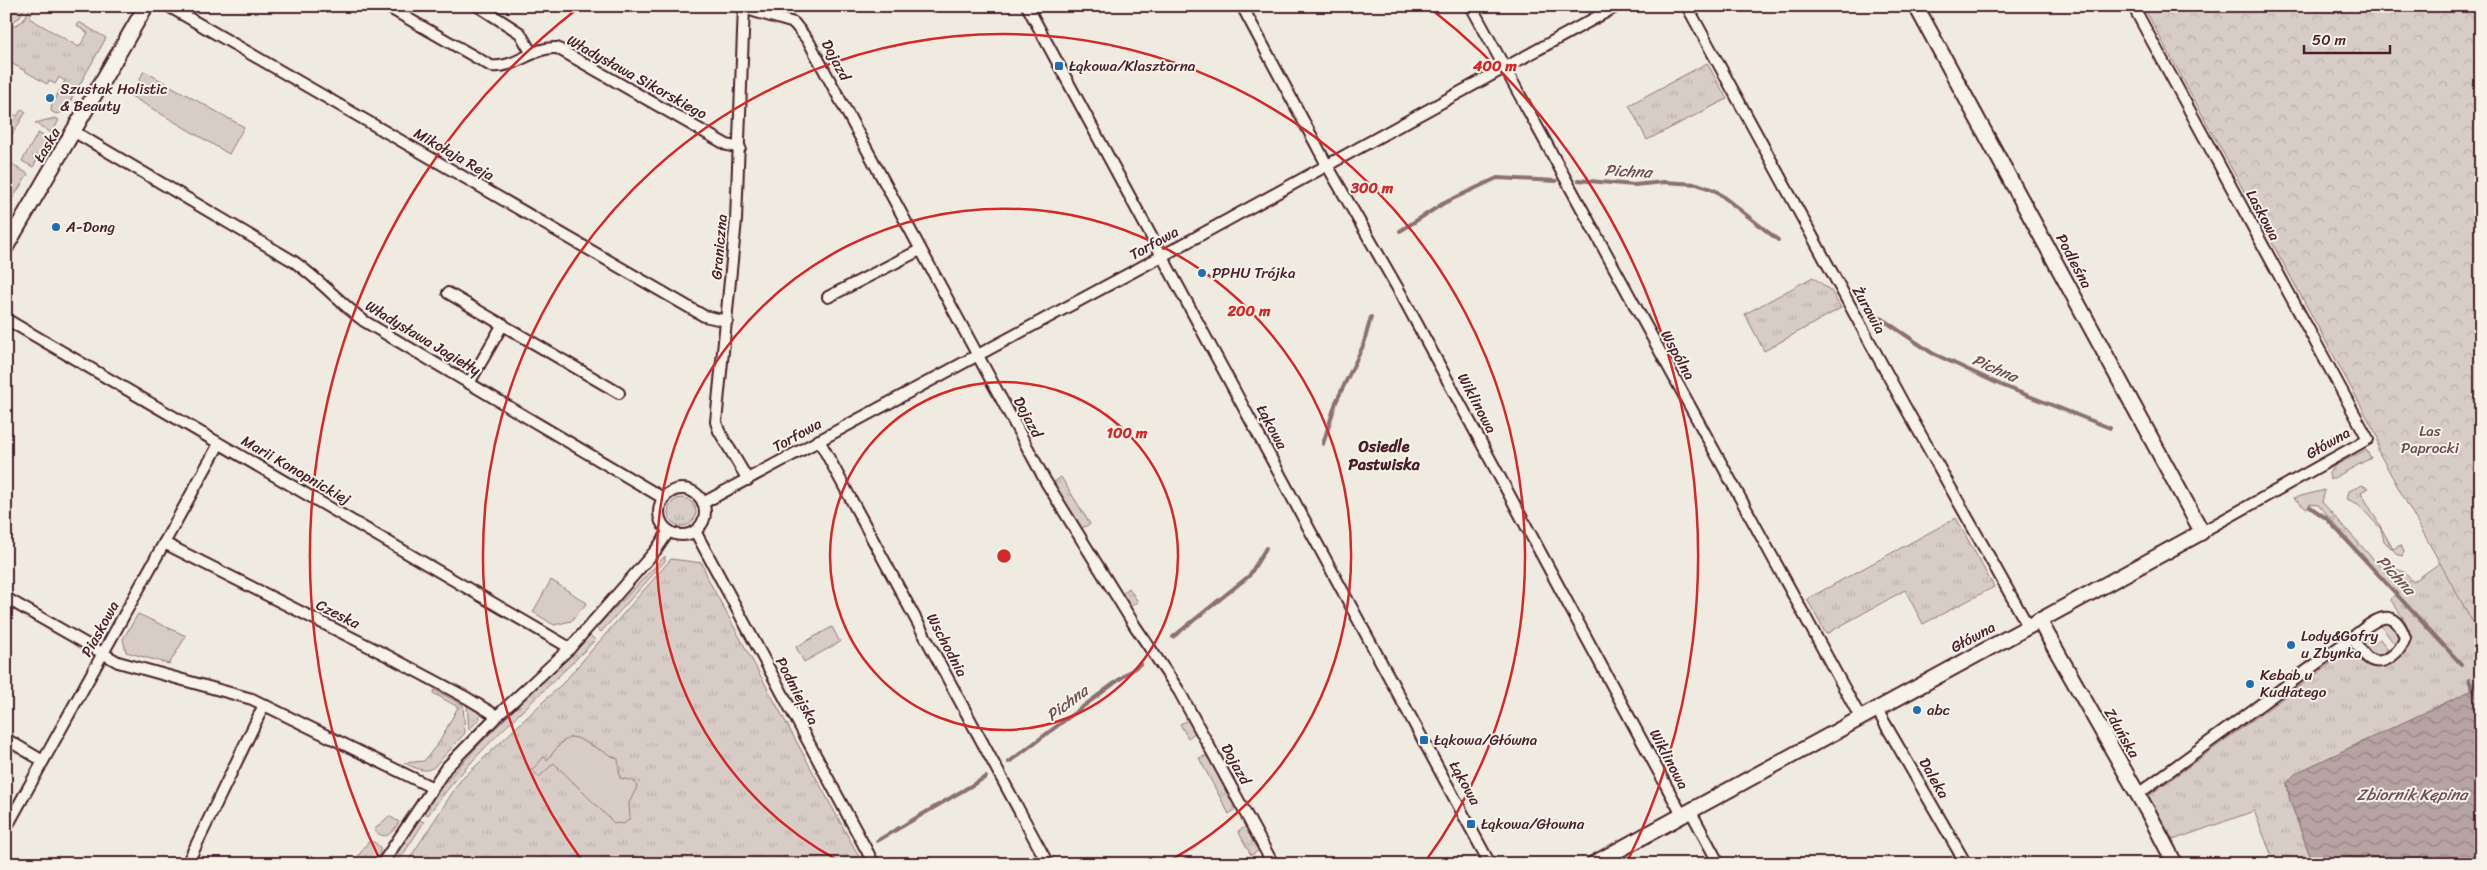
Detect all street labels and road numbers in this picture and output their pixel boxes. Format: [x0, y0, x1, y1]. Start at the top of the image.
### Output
street label: Władysława Sikorskiego [562, 28, 712, 127]
street label: Dojazd [814, 34, 858, 87]
street label: Mikołaja Reja [409, 120, 500, 188]
street label: Łaska [27, 122, 68, 167]
street label: Laskowa [2239, 185, 2288, 246]
street label: Graniczna [703, 213, 735, 281]
street label: Torfowa [1125, 219, 1184, 267]
street label: Podleśna [2049, 229, 2100, 294]
street label: Żurawia [1845, 281, 1893, 339]
street label: Władysława Jagiełły [360, 293, 486, 383]
street label: Wspólna [1654, 325, 1703, 385]
street label: Wiklinowa [1450, 368, 1504, 438]
street label: Dojazd [1006, 391, 1050, 444]
street label: Łąkowa [1249, 400, 1295, 455]
street label: Torfowa [768, 411, 827, 459]
street label: Główna [2301, 420, 2356, 466]
street label: Marii Konopnickiej [236, 428, 356, 512]
street label: Czeska [311, 592, 365, 636]
street label: Piaskowa [74, 596, 126, 662]
street label: Wschodnia [919, 608, 975, 682]
street label: Główna [1946, 614, 2001, 660]
street label: Podmiejska [768, 652, 826, 730]
street label: Zduńska [2097, 703, 2147, 764]
street label: Wiklinowa [1642, 724, 1696, 794]
street label: Dojazd [1214, 738, 1259, 791]
street label: Daleka [1912, 752, 1956, 804]
street label: Łąkowa [1442, 756, 1488, 811]

